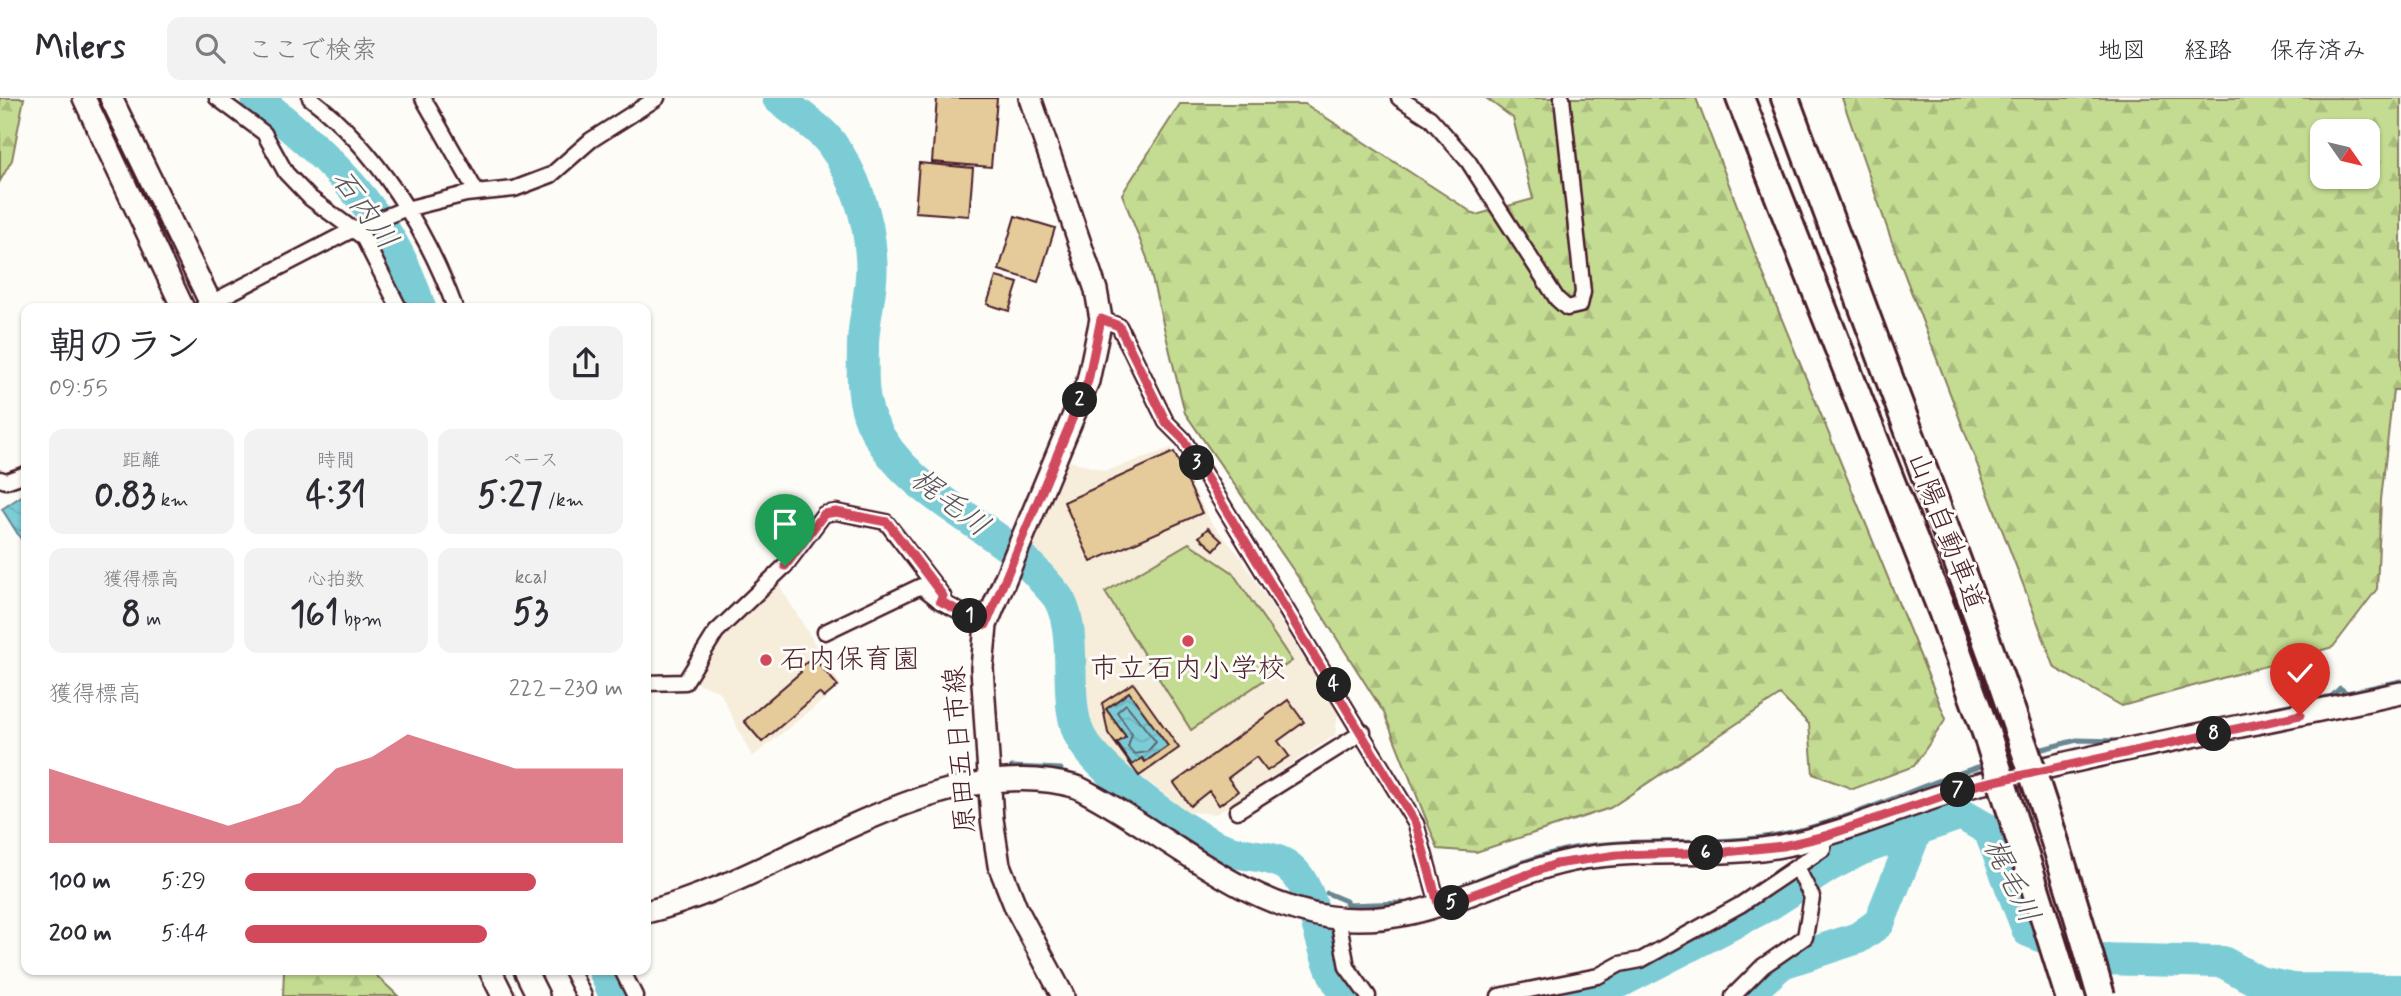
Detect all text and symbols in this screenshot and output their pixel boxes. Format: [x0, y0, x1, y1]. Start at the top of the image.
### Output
search box [167, 17, 657, 80]
text: Milers [35, 26, 125, 70]
icon: search [191, 29, 229, 67]
text: ここで検索 [247, 34, 377, 68]
text: 地図 [2098, 36, 2146, 67]
text: 経路 [2184, 36, 2232, 67]
text: 保存済み [2270, 36, 2366, 67]
north arrow [2310, 119, 2380, 189]
map controls [2310, 119, 2380, 189]
water label: 石内川 [322, 162, 406, 258]
text: 朝のラン [49, 323, 201, 372]
button: share [549, 326, 623, 400]
text: 09:55 [49, 374, 108, 404]
pin: 2 [1062, 382, 1098, 418]
text: 2 [1075, 387, 1084, 412]
pin: 3 [1180, 446, 1214, 480]
street label: 山陽自動車道 [1898, 447, 1992, 617]
text: 距離 [122, 448, 160, 473]
text: 時間 [317, 448, 355, 473]
text: ペース [503, 448, 559, 473]
text: 3 [1192, 450, 1201, 475]
water label: 梶毛川 [903, 460, 997, 546]
text: 0.83 [94, 473, 156, 519]
text: 4:31 [306, 473, 366, 519]
text: 5:27 [478, 473, 543, 519]
text: km [156, 488, 188, 513]
text: /km [543, 488, 584, 513]
pin [755, 494, 815, 566]
icon: arrive [766, 505, 804, 543]
text: kcal [515, 565, 547, 590]
text: 獲得標高 [103, 567, 179, 592]
text: 心拍数 [307, 567, 365, 592]
text: 53 [513, 590, 549, 636]
text: 8 [121, 592, 141, 638]
text: 161 [290, 592, 339, 638]
pin: 1 [953, 598, 988, 634]
text: 1 [965, 603, 974, 628]
text: m [141, 607, 161, 632]
text: bpm [339, 607, 382, 632]
marker: 市立石内小学校 [1180, 633, 1196, 649]
place label: 石内保育園 [780, 642, 920, 679]
pin [2270, 643, 2330, 715]
place label: 市立石内小学校 [1090, 651, 1286, 688]
marker: 石内保育園 [758, 652, 774, 668]
icon: check [2281, 654, 2319, 692]
street label: 原田五日市線 [937, 665, 985, 835]
pin: 4 [1316, 668, 1352, 702]
text: 4 [1328, 672, 1339, 697]
text: 222–230 m [509, 674, 623, 704]
text: 獲得標高 [49, 680, 141, 710]
pin: 8 [2196, 716, 2232, 752]
text: 8 [2208, 721, 2219, 746]
pin: 7 [1940, 772, 1976, 808]
text: 7 [1952, 777, 1963, 802]
water label: 梶毛川 [1974, 832, 2048, 930]
pin: 6 [1688, 836, 1724, 870]
text: 6 [1701, 840, 1710, 865]
text: 100 m [49, 867, 111, 897]
text: 5:29 [161, 867, 206, 897]
pin: 5 [1434, 886, 1470, 920]
text: 5 [1446, 890, 1457, 915]
text: 200 m [49, 919, 112, 949]
text: 5:44 [161, 919, 208, 949]

